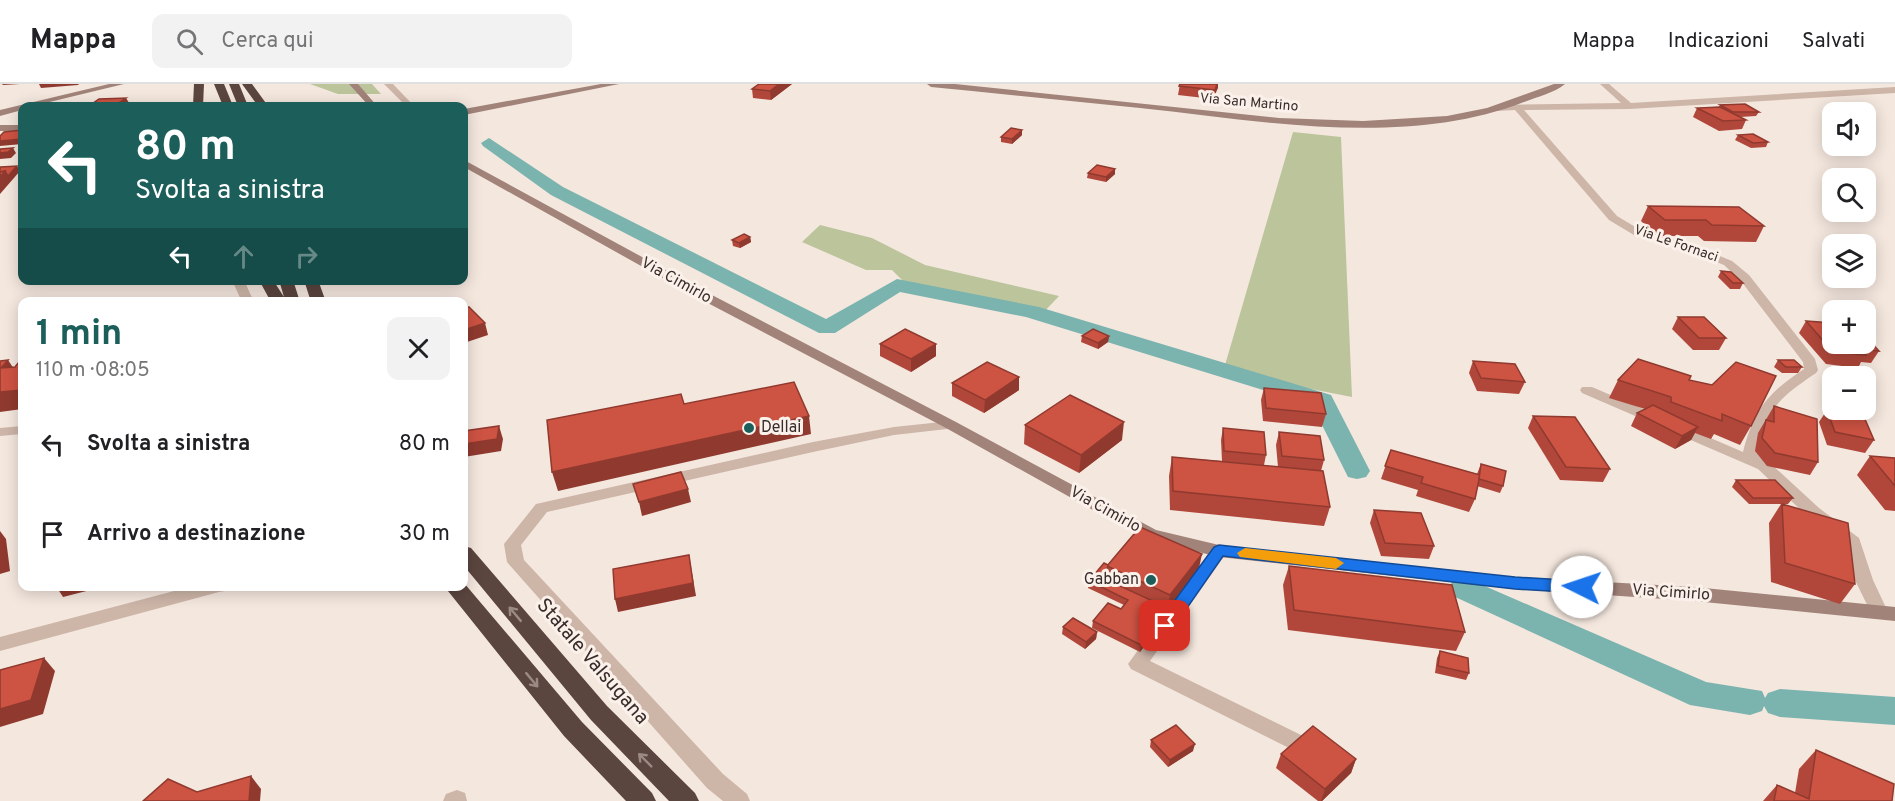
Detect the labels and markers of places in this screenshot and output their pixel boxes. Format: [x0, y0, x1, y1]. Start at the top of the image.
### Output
place label: Dellai [761, 418, 801, 438]
marker: Dellai [742, 421, 756, 435]
place label: Gabban [1084, 570, 1139, 590]
marker: Gabban [1144, 573, 1158, 587]
pin [1139, 600, 1190, 651]

